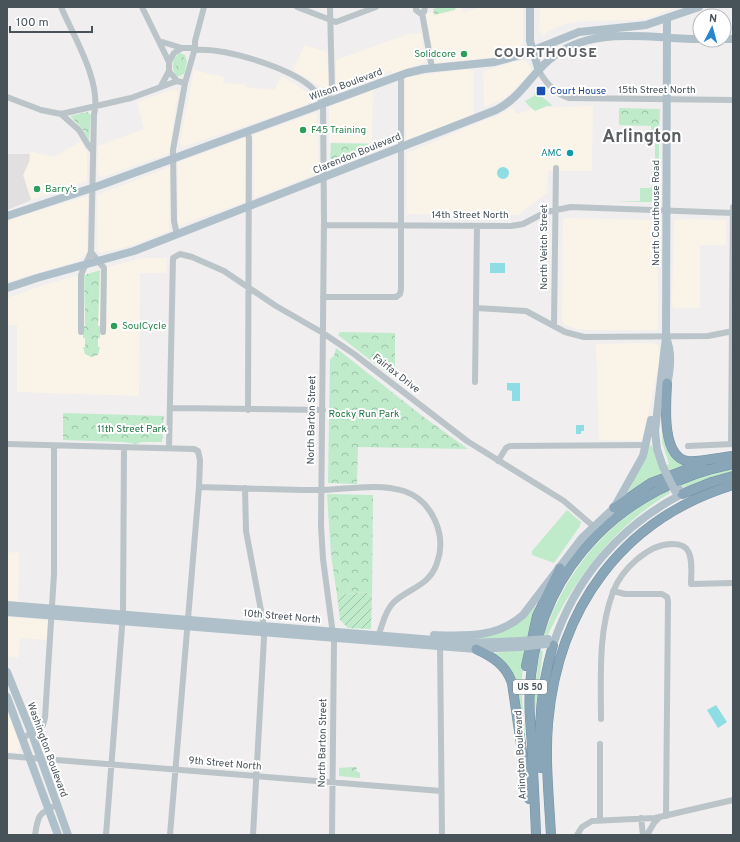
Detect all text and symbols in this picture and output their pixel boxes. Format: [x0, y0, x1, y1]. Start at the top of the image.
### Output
scale bar [10, 8, 92, 34]
north arrow [692, 8, 732, 48]
text: N [708, 12, 718, 26]
text: 100 m [16, 15, 49, 31]
district label: COURTHOUSE [494, 45, 598, 62]
place label: Solidcore [414, 48, 456, 61]
marker: Solidcore [459, 49, 469, 59]
street label: Wilson Boulevard [308, 66, 384, 104]
street label: 15th Street North [618, 84, 696, 97]
marker: Court House [535, 85, 547, 97]
place label: Court House [550, 85, 606, 98]
place label: F45 Training [311, 124, 366, 137]
marker: F45 Training [298, 125, 308, 135]
district label: Arlington [602, 126, 682, 149]
street label: Clarendon Boulevard [311, 130, 403, 178]
place label: AMC [541, 147, 562, 160]
marker: AMC [565, 148, 575, 158]
street label: North Courthouse Road [650, 160, 663, 266]
place label: Barry's [45, 183, 77, 196]
marker: Barry's [32, 184, 42, 194]
street label: North Veitch Street [538, 204, 551, 290]
street label: 14th Street North [431, 209, 509, 222]
place label: SoulCycle [122, 320, 166, 333]
marker: SoulCycle [109, 321, 119, 331]
street label: Fairfax Drive [370, 351, 422, 397]
street label: North Barton Street [305, 375, 319, 465]
park label: Rocky Run Park [329, 408, 399, 421]
park label: 11th Street Park [97, 423, 167, 436]
street label: 10th Street North [243, 607, 321, 627]
road number: US 50 [513, 680, 547, 694]
street label: North Barton Street [316, 698, 330, 788]
street label: Washington Boulevard [24, 701, 70, 799]
street label: Arlington Boulevard [512, 710, 530, 800]
street label: 9th Street North [188, 754, 262, 774]

